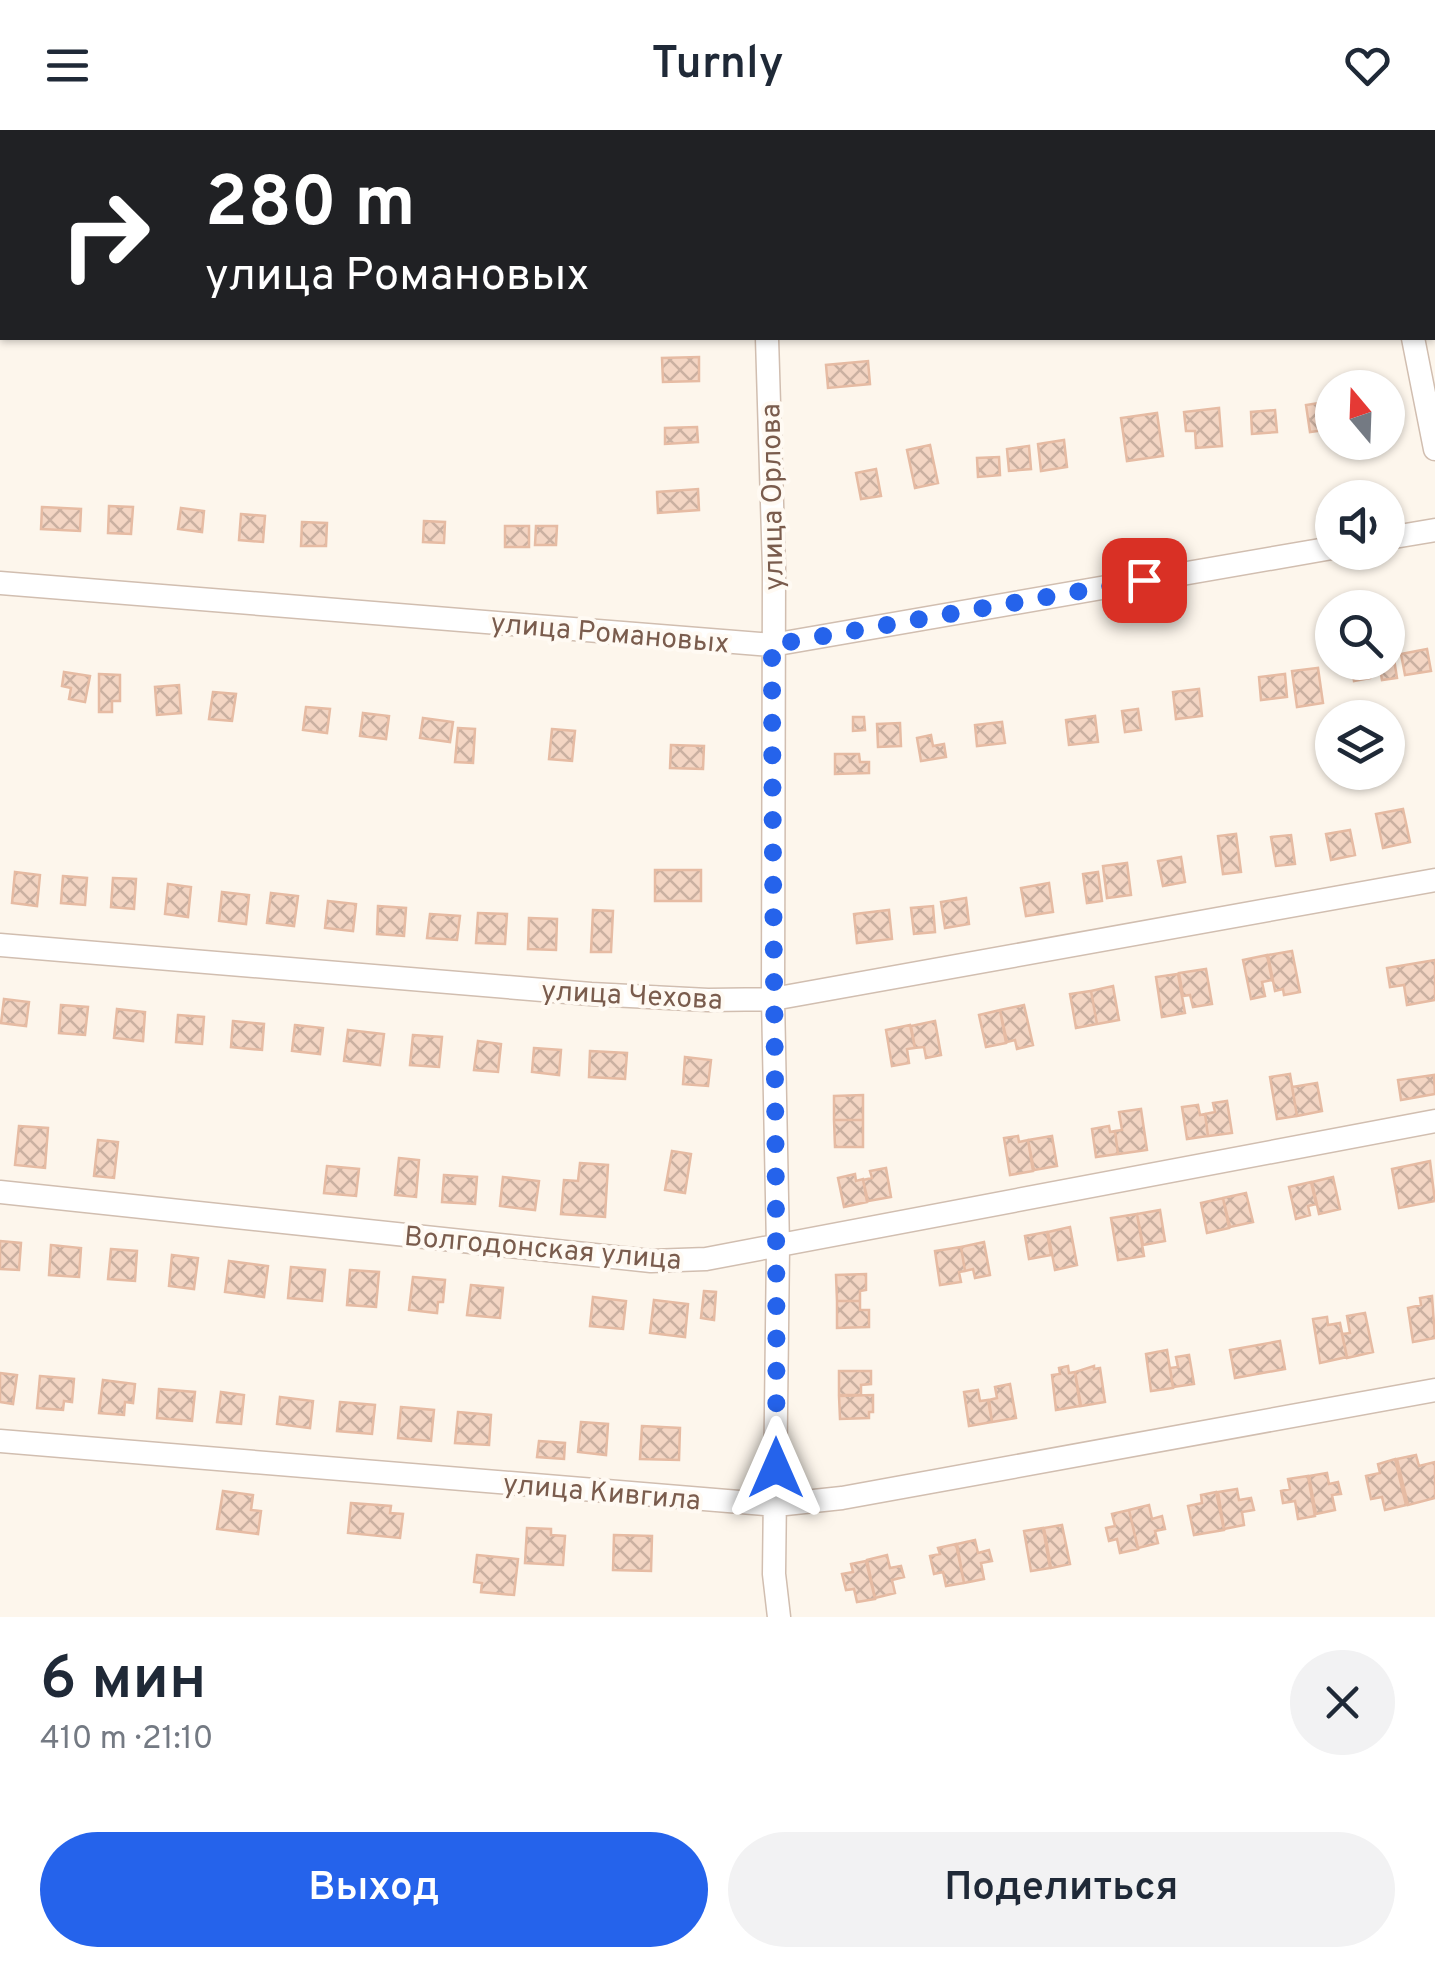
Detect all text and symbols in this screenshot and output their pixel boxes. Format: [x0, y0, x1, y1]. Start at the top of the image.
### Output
text: Turnly [651, 37, 784, 94]
icon: menu [40, 38, 95, 93]
icon: heart [1340, 38, 1395, 93]
text: 280 m [205, 162, 416, 251]
icon: right [40, 170, 170, 300]
text: улица Романовых [205, 249, 590, 306]
north arrow [1315, 370, 1405, 460]
map controls [1315, 370, 1405, 790]
street label: улица Орлова [754, 403, 794, 591]
button: sound [1315, 480, 1405, 570]
pin [1102, 538, 1187, 623]
icon: arrive [1117, 553, 1172, 608]
button: search [1315, 590, 1405, 680]
street label: улица Романовых [489, 607, 730, 663]
button: layers [1315, 700, 1405, 790]
street label: улица Чехова [540, 974, 723, 1020]
street label: Волгодонская улица [403, 1220, 683, 1280]
position arrow [724, 1416, 828, 1520]
street label: улица Кивгила [501, 1467, 702, 1521]
text: 6 мин [40, 1644, 206, 1720]
button: close [1290, 1650, 1395, 1755]
text: 410 m · 21:10 [40, 1720, 213, 1760]
button: Выход [40, 1832, 708, 1947]
button: Поделиться [728, 1832, 1395, 1947]

